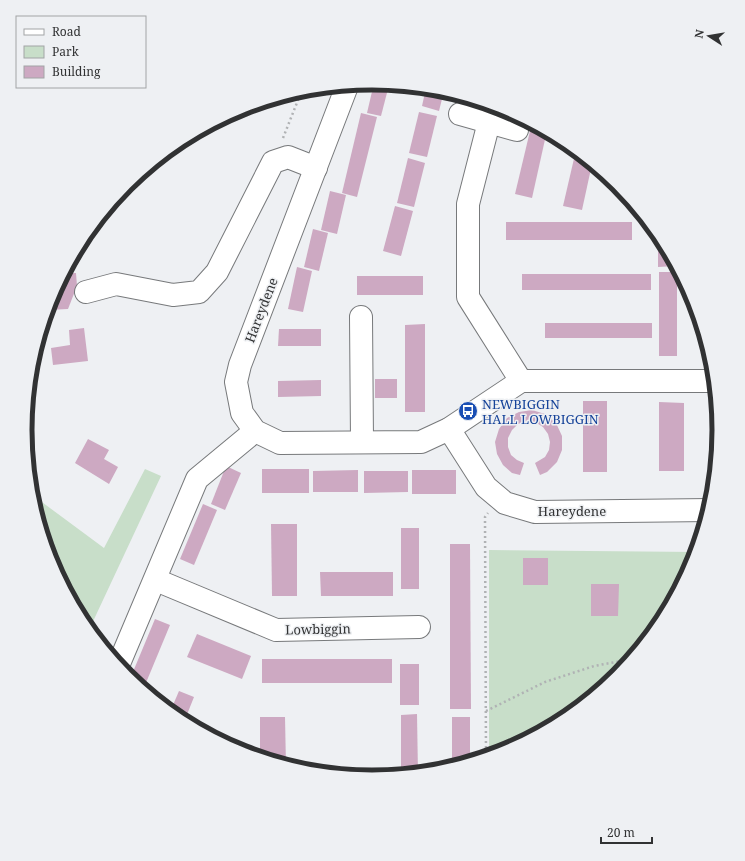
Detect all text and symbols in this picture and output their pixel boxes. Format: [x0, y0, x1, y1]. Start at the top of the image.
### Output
legend [16, 16, 146, 88]
north arrow [689, 16, 729, 56]
text: Road [52, 23, 82, 40]
text: N [690, 28, 707, 40]
text: Park [52, 43, 80, 60]
text: Building [52, 63, 101, 80]
street label: Hareydene [240, 275, 282, 345]
place label: NEWBIGGIN HALL LOWBIGGIN [482, 395, 599, 428]
bus stop icon: NEWBIGGIN HALL LOWBIGGIN [457, 400, 479, 422]
street label: Hareydene [538, 502, 606, 520]
street label: Lowbiggin [285, 619, 352, 639]
scale bar [601, 819, 652, 845]
text: 20 m [607, 824, 635, 841]

